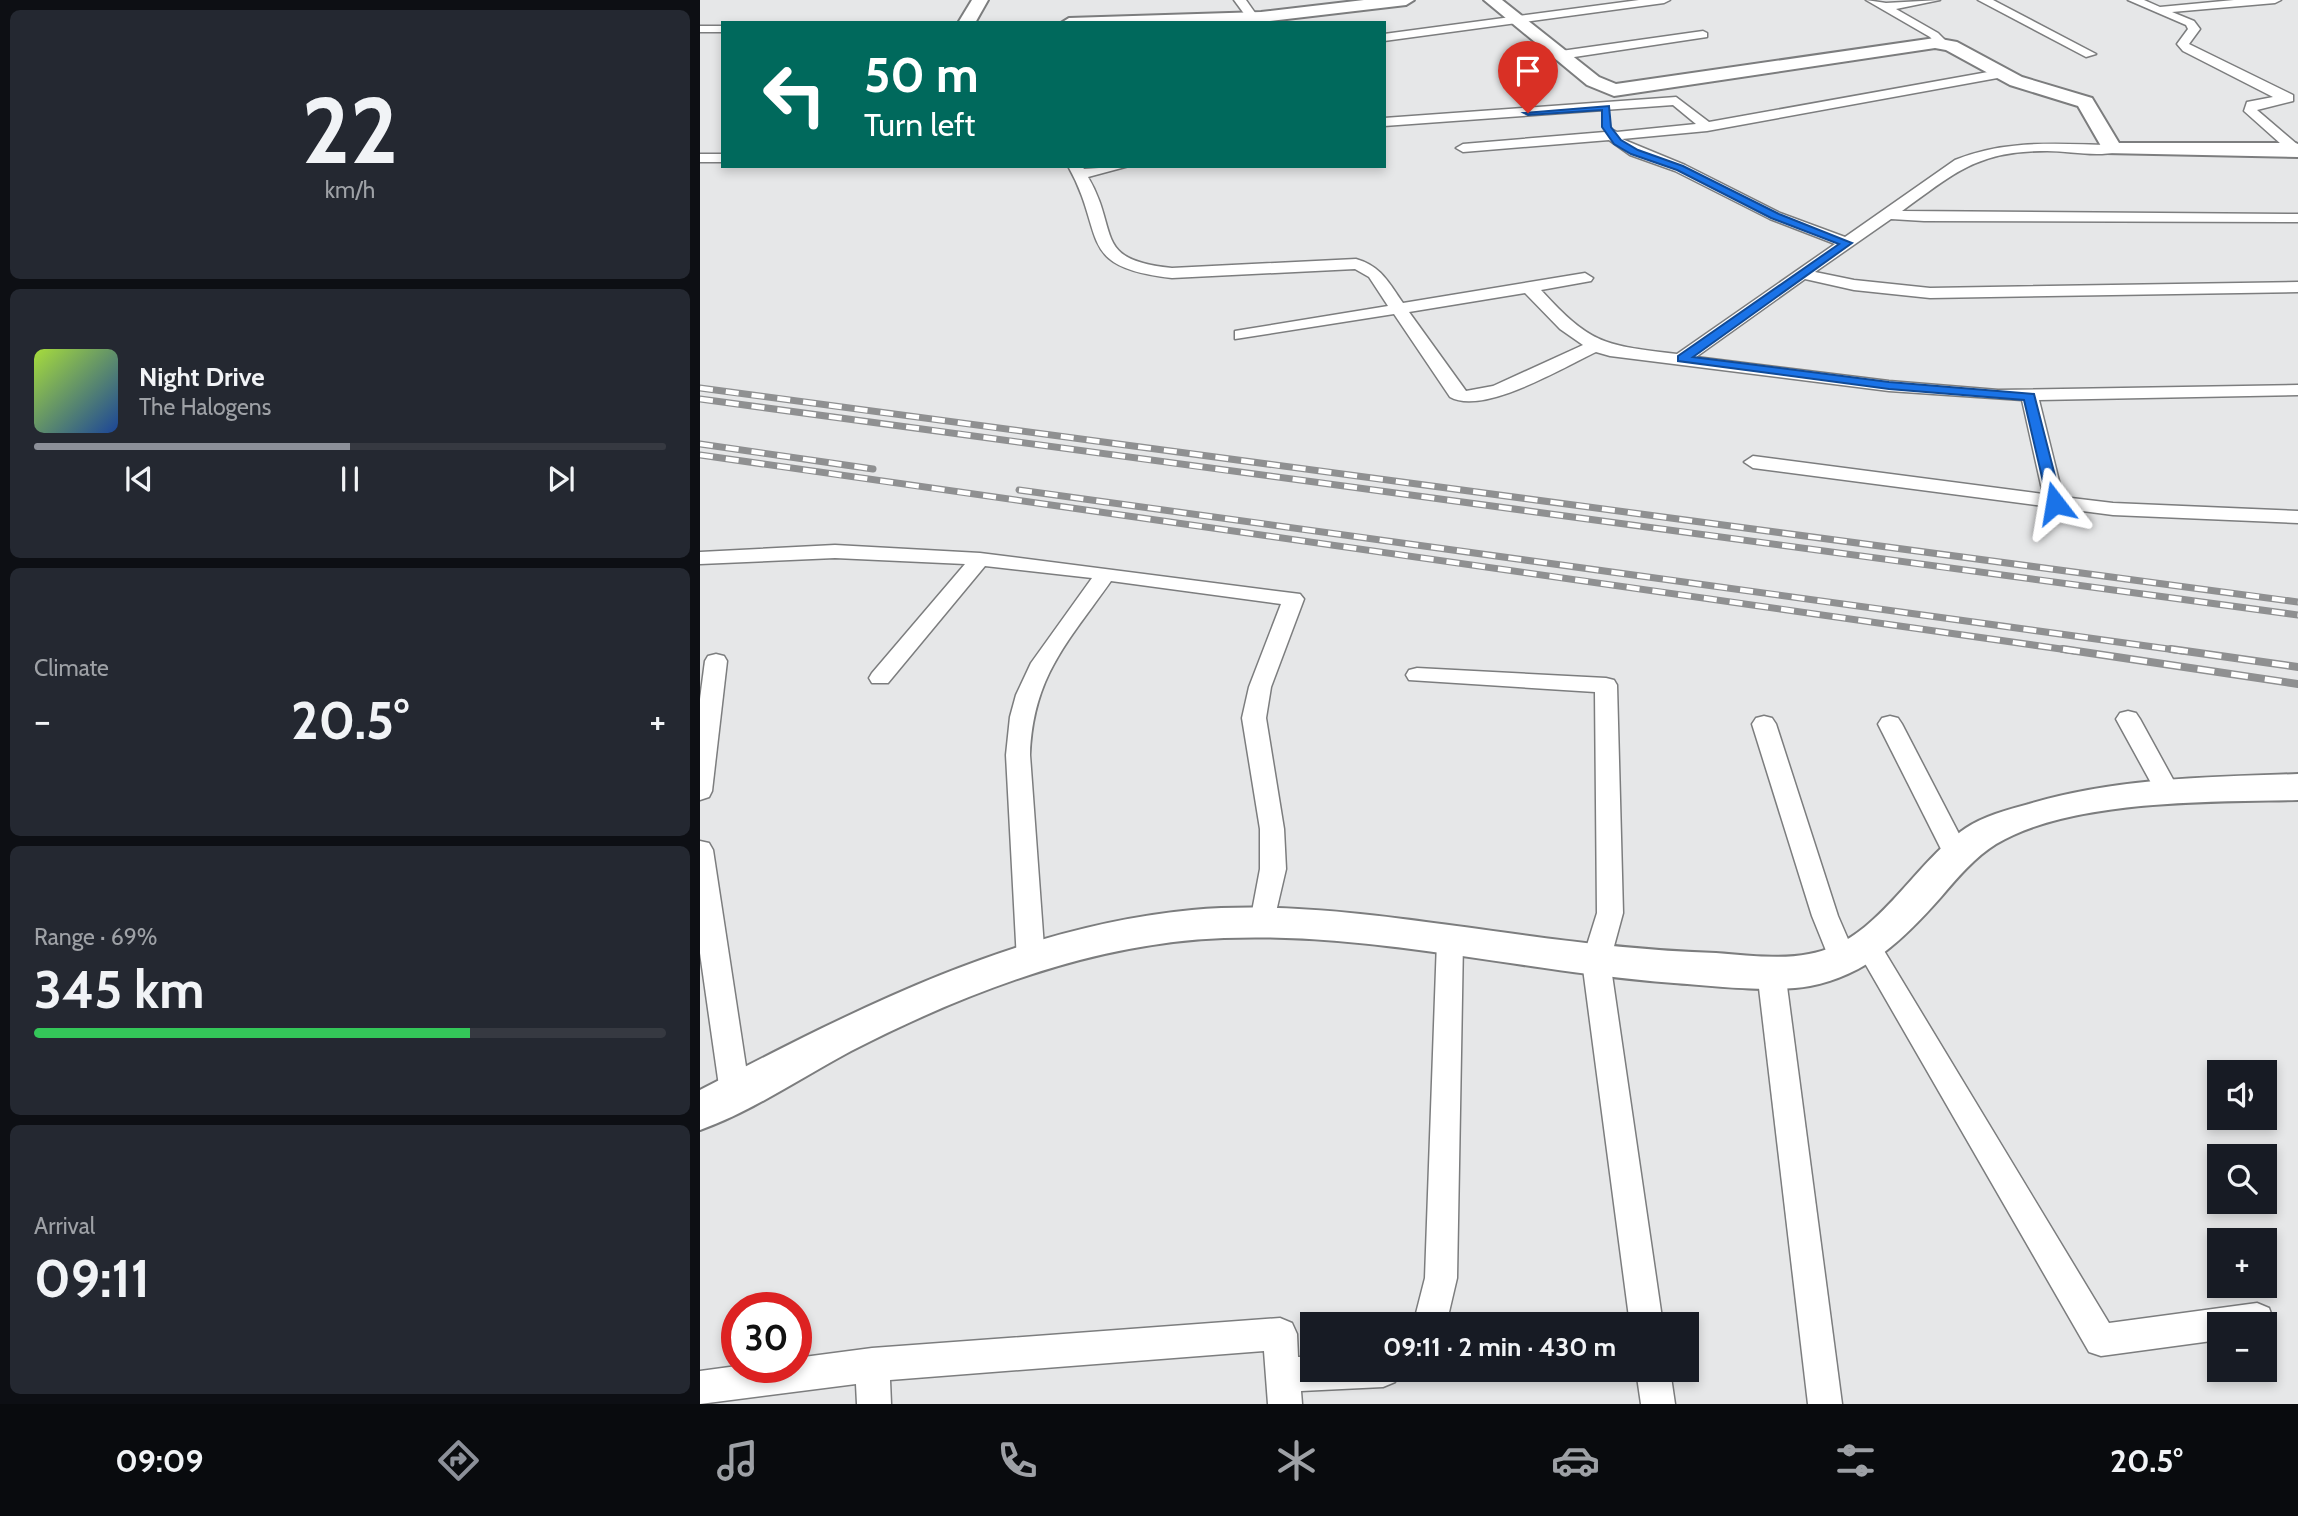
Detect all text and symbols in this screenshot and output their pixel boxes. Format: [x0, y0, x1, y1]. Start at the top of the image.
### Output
pin [1498, 41, 1558, 113]
text: 50 m [864, 45, 979, 104]
icon: left [749, 49, 840, 140]
icon: arrive [1509, 52, 1547, 90]
text: 22 [302, 75, 398, 186]
text: Turn left [864, 105, 975, 144]
text: km/h [325, 176, 375, 204]
text: Night Drive [139, 361, 265, 393]
text: The Halogens [139, 393, 271, 421]
icon: previous [120, 460, 158, 498]
icon: pause [331, 460, 369, 498]
icon: next [542, 460, 580, 498]
position arrow [2018, 466, 2092, 540]
text: Climate [34, 654, 109, 682]
text: 20.5° [291, 689, 409, 752]
text: − [34, 697, 51, 744]
text: + [649, 697, 666, 744]
text: Range · 69% [34, 923, 158, 951]
text: 345 km [34, 958, 204, 1021]
map controls [2207, 1060, 2277, 1382]
button: sound [2207, 1060, 2277, 1130]
button: search [2207, 1144, 2277, 1214]
text: Arrival [34, 1212, 95, 1240]
button: + [2207, 1228, 2277, 1298]
text: 09:11 [34, 1247, 150, 1310]
speed limit sign: 30 [721, 1292, 812, 1383]
button: − [2207, 1312, 2277, 1382]
text: 09:11 · 2 min · 430 m [1383, 1331, 1616, 1363]
icon: directions [434, 1436, 483, 1485]
icon: music [713, 1436, 762, 1485]
icon: phone [993, 1436, 1042, 1485]
icon: climate [1272, 1436, 1321, 1485]
icon: car [1551, 1436, 1600, 1485]
icon: filters [1831, 1436, 1880, 1485]
text: 09:09 [115, 1441, 203, 1480]
text: 20.5° [2110, 1441, 2183, 1480]

